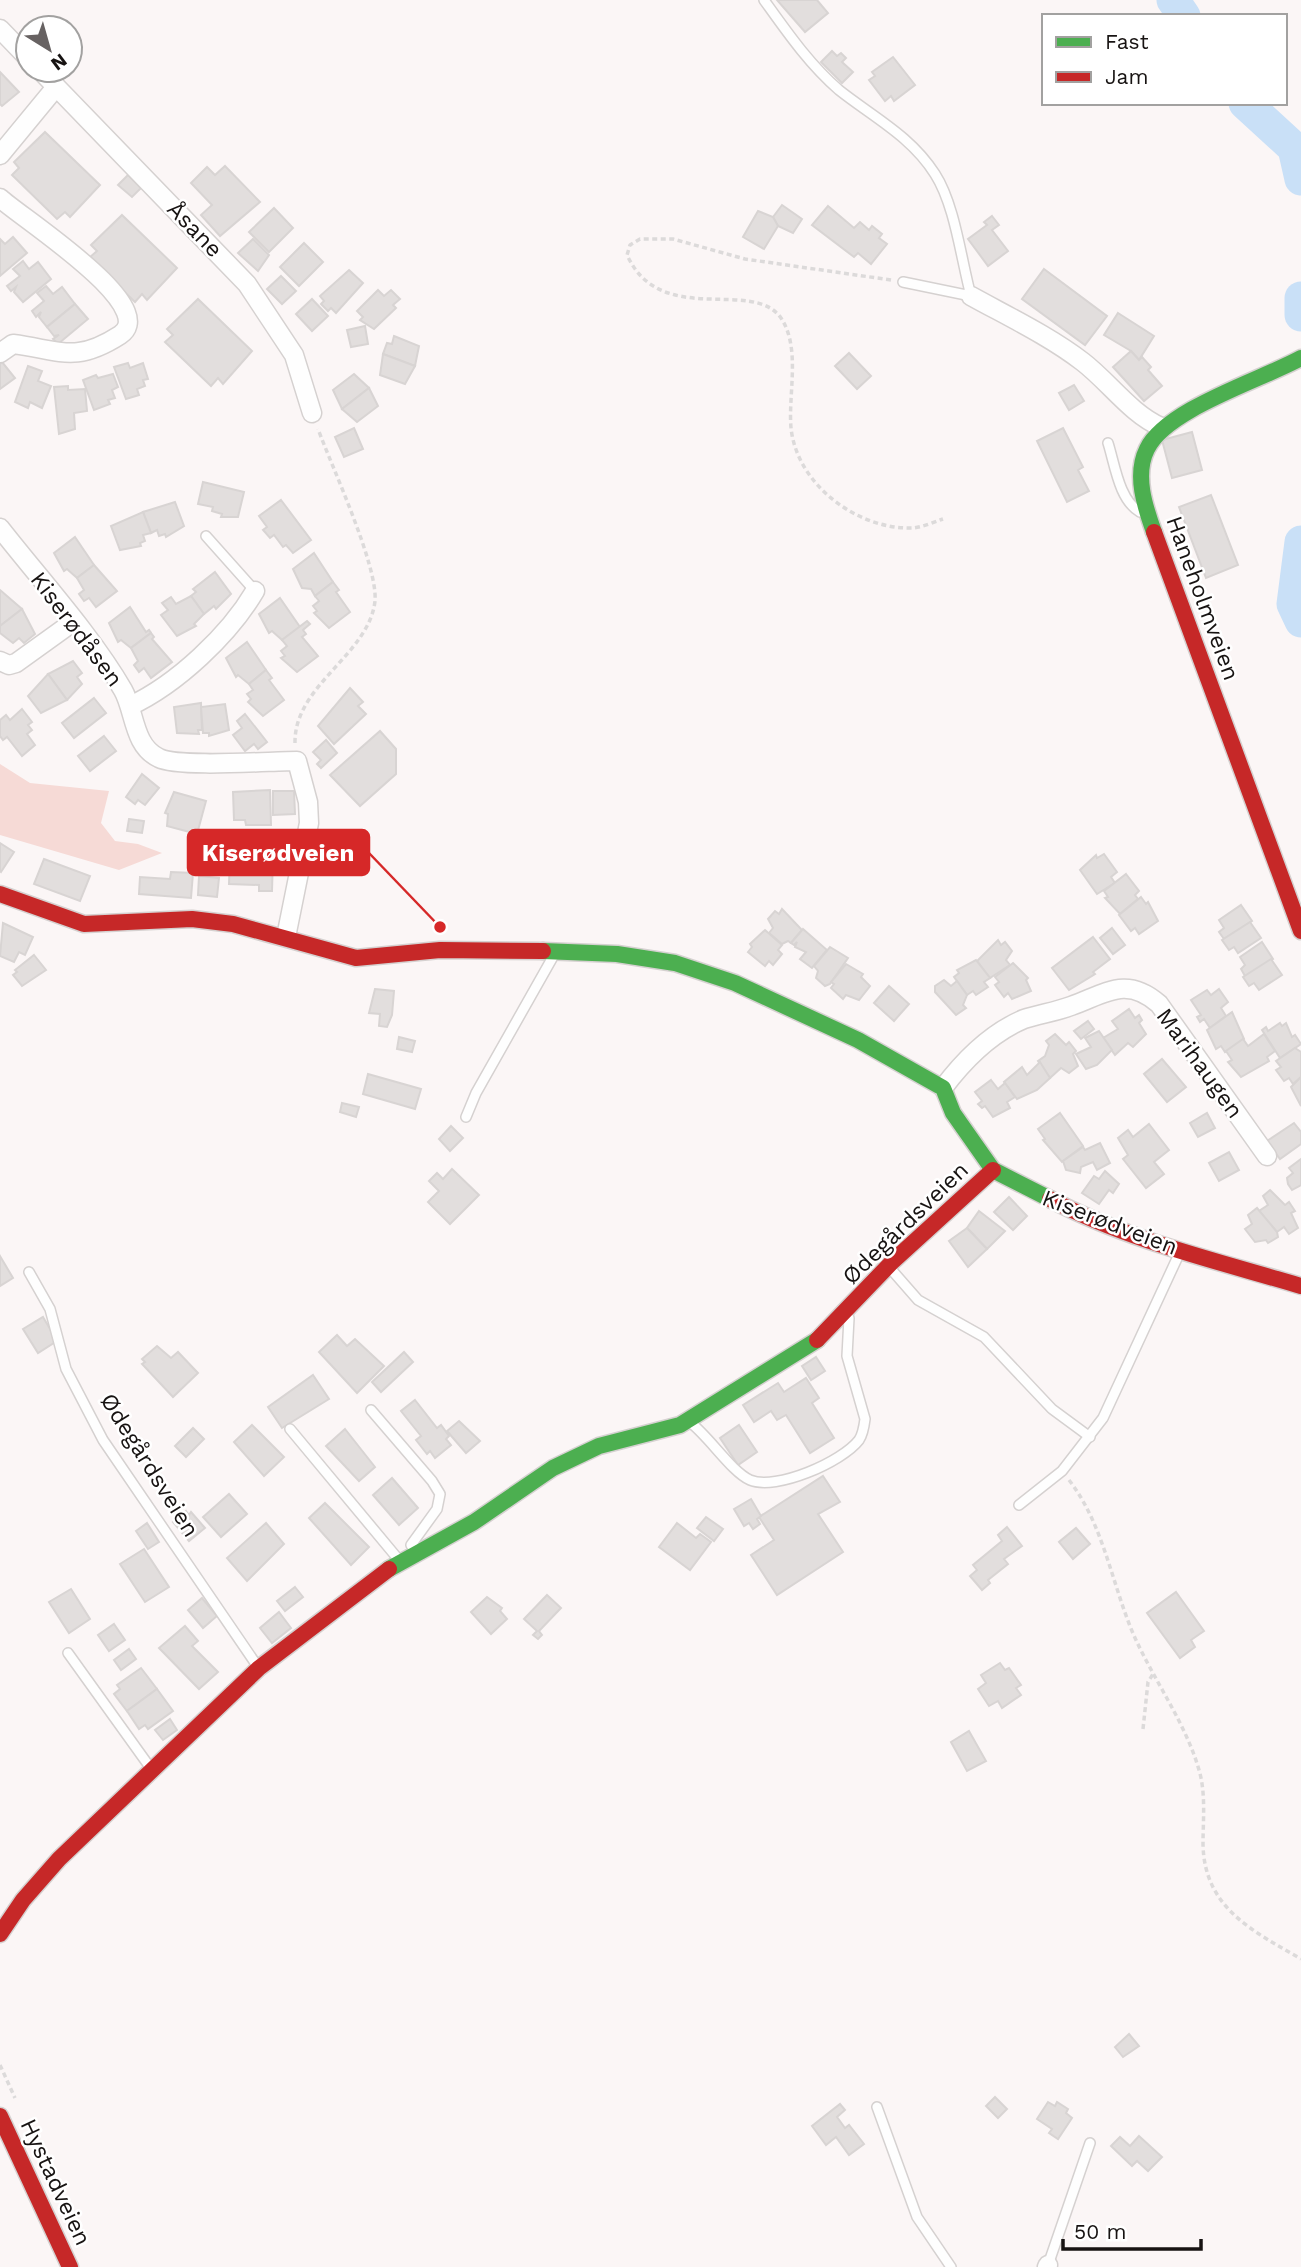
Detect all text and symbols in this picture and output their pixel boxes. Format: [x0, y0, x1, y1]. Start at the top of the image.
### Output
north arrow [14, 14, 84, 84]
legend [1042, 14, 1287, 105]
text: Fast [1105, 29, 1149, 54]
text: N [46, 49, 71, 76]
text: Jam [1105, 64, 1148, 89]
street label: Åsane [161, 196, 228, 263]
street label: Haneholmveien [1160, 512, 1245, 684]
street label: Kiserødåsen [25, 567, 128, 692]
callout: Kiserødveien [188, 830, 369, 875]
text: Kiserødveien [202, 839, 354, 867]
street label: Marihaugen [1151, 1003, 1248, 1123]
street label: Ødegårdsveien [837, 1157, 974, 1290]
street label: Kiserødveien [1038, 1184, 1181, 1261]
street label: Ødegårdsveien [95, 1388, 205, 1542]
street label: Hystadveien [14, 2115, 97, 2250]
scale bar [1063, 2208, 1201, 2252]
text: 50 m [1074, 2219, 1126, 2244]

